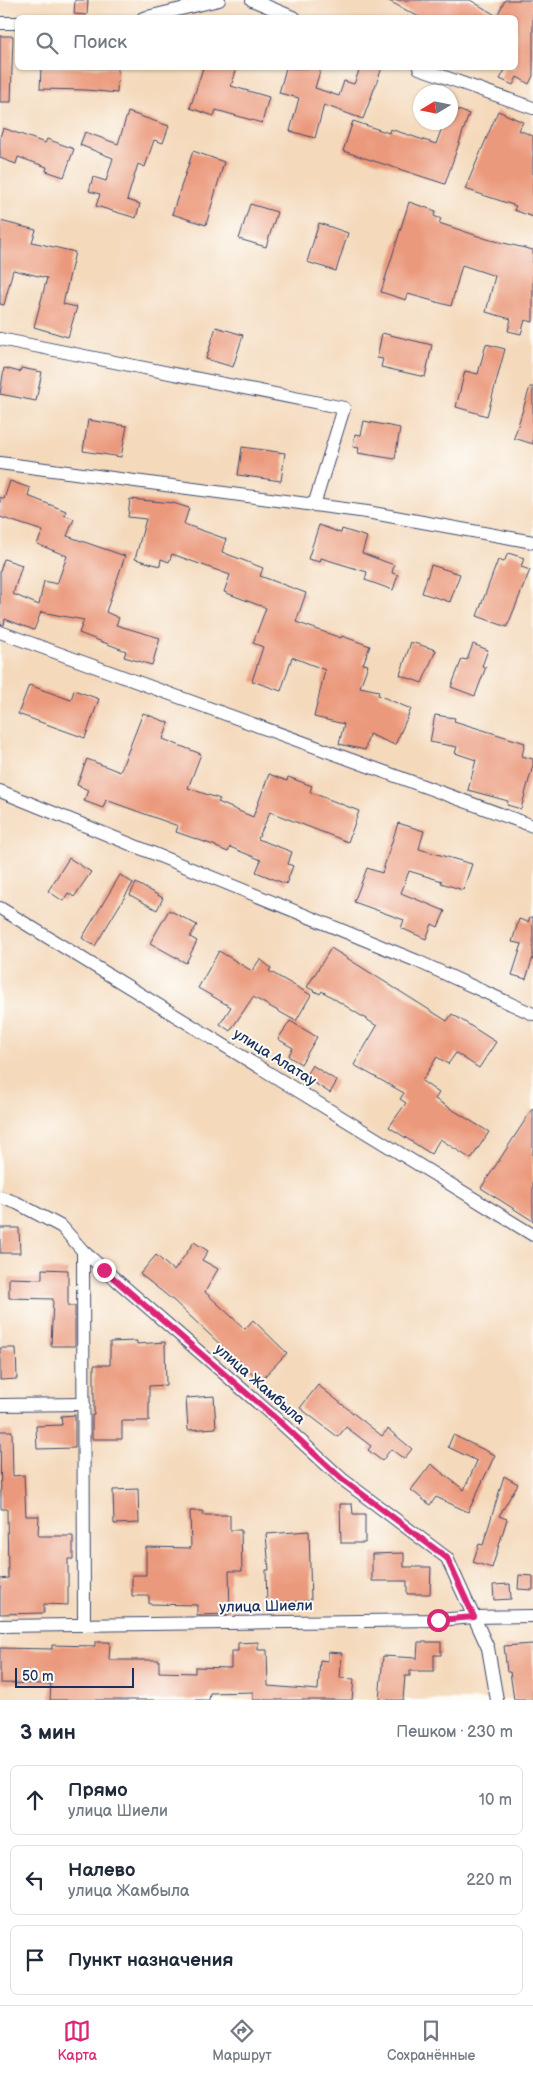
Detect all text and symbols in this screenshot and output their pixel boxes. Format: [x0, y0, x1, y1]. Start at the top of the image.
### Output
search box [15, 15, 518, 70]
icon: search [33, 29, 61, 57]
text: Поиск [73, 31, 127, 54]
north arrow [413, 85, 458, 130]
street label: улица Алатау [230, 1024, 320, 1091]
route end [93, 1259, 116, 1282]
street label: улица Жамбыла [210, 1340, 309, 1429]
street label: улица Шиели [219, 1596, 313, 1617]
route start [427, 1609, 450, 1632]
scale bar [15, 1665, 134, 1688]
text: 50 m [22, 1668, 54, 1685]
text: 3 мин [20, 1720, 76, 1745]
text: Пешком · 230 m [396, 1723, 513, 1742]
text: Прямо [68, 1779, 128, 1802]
icon: ahead [21, 1786, 49, 1814]
text: 10 m [479, 1791, 512, 1810]
text: улица Шиели [68, 1802, 168, 1821]
text: Налево [68, 1859, 135, 1882]
icon: left [21, 1866, 49, 1894]
text: 220 m [466, 1871, 512, 1890]
text: улица Жамбыла [68, 1882, 189, 1901]
icon: arrive [21, 1946, 49, 1974]
text: Пункт назначения [68, 1949, 233, 1972]
tab: Карта [58, 2017, 97, 2064]
tab: Маршрут [212, 2017, 272, 2064]
tab: Сохранённые [387, 2017, 475, 2064]

